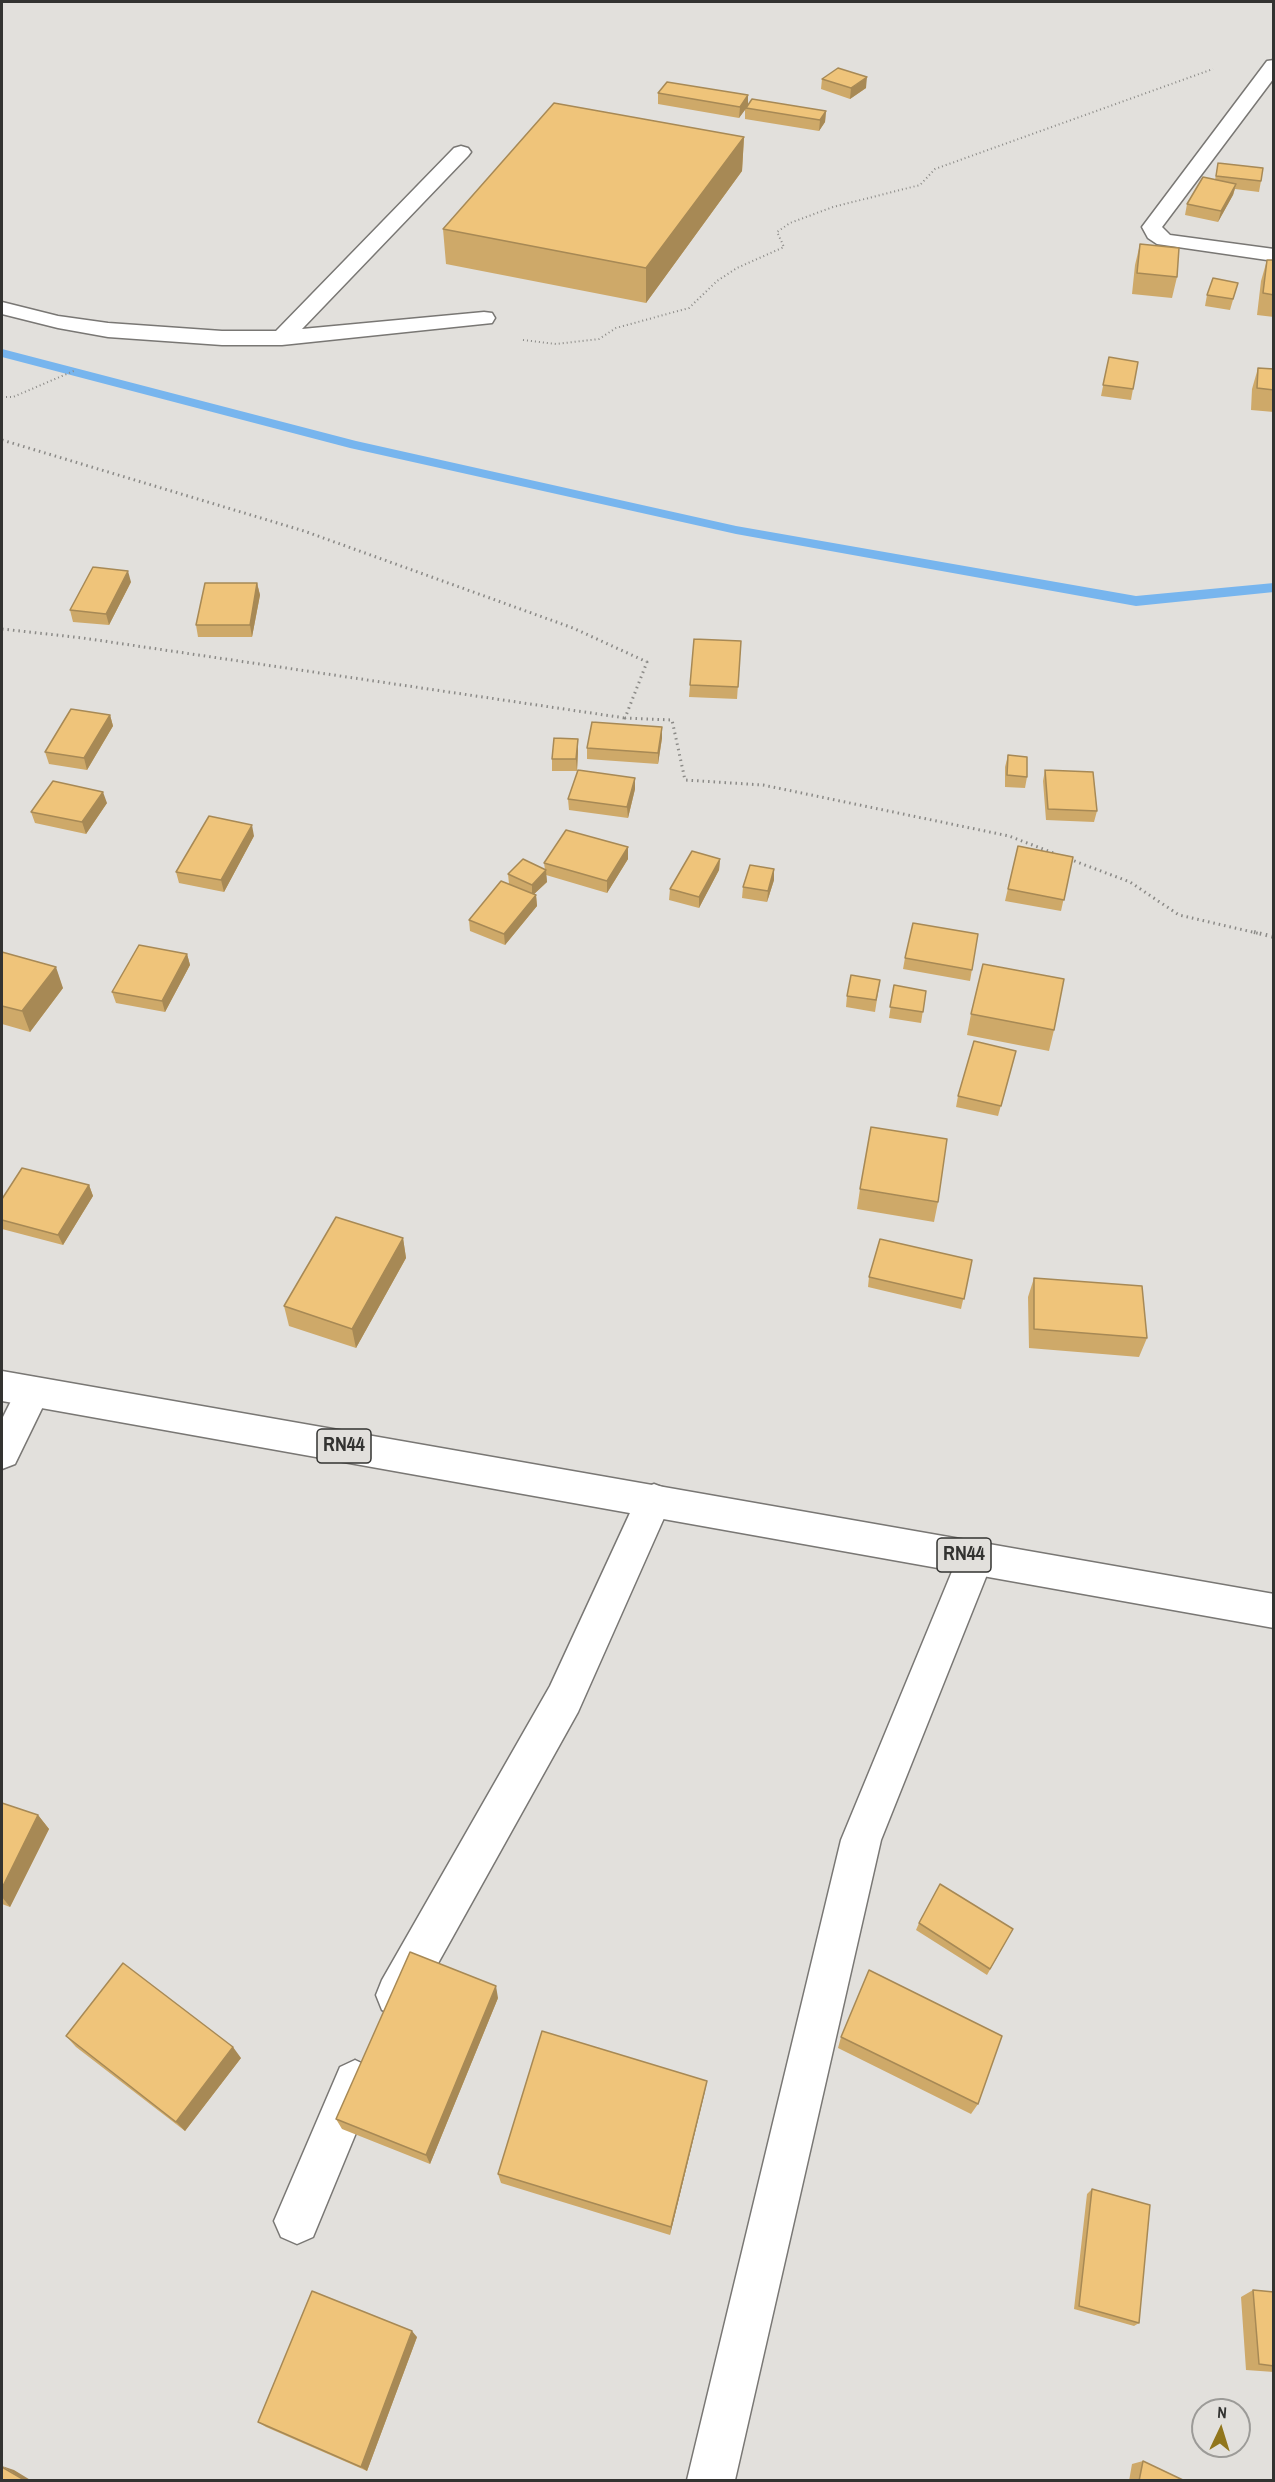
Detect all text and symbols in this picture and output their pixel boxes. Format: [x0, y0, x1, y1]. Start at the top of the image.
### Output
road number: RN44 [317, 1429, 371, 1463]
road number: RN44 [937, 1538, 991, 1572]
north arrow [1191, 2398, 1251, 2458]
text: N [1217, 2401, 1228, 2423]

